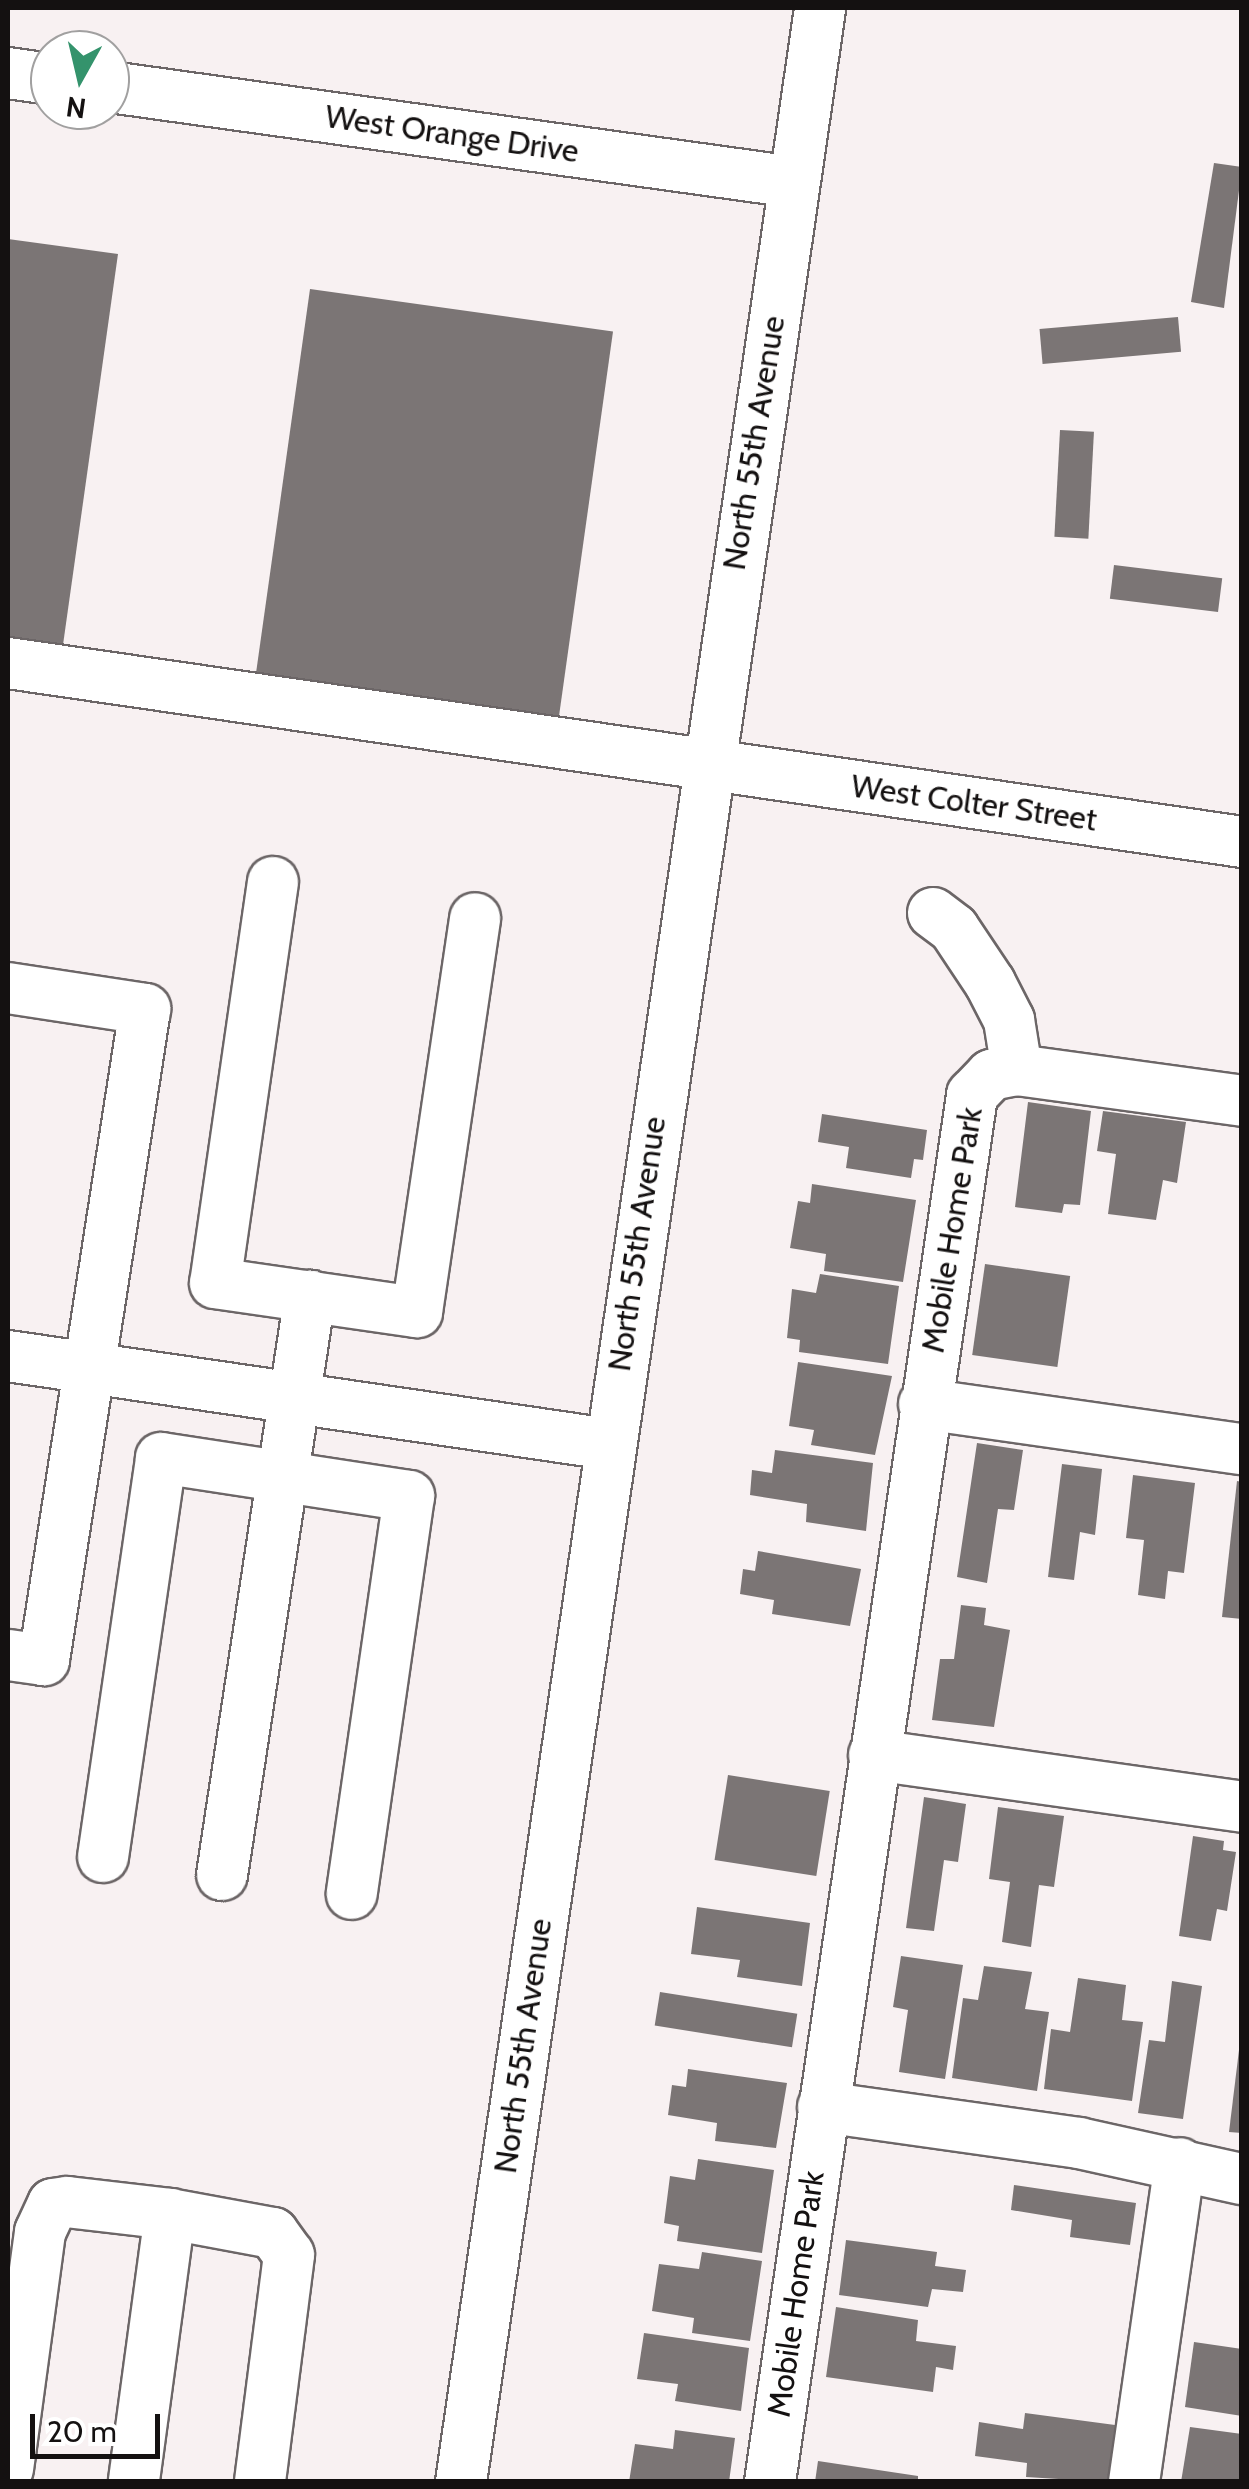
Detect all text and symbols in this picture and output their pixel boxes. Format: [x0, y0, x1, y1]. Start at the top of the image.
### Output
north arrow [30, 30, 130, 130]
text: N [64, 90, 88, 126]
street label: West Orange Drive [323, 97, 581, 171]
street label: North 55th Avenue [715, 313, 793, 573]
street label: West Colter Street [849, 767, 1099, 839]
street label: Mobile Home Park [914, 1105, 990, 1355]
street label: North 55th Avenue [600, 1114, 674, 1374]
street label: North 55th Avenue [486, 1916, 560, 2176]
street label: Mobile Home Park [760, 2169, 832, 2419]
scale bar [35, 2394, 165, 2456]
text: 20 m [47, 2413, 117, 2450]

